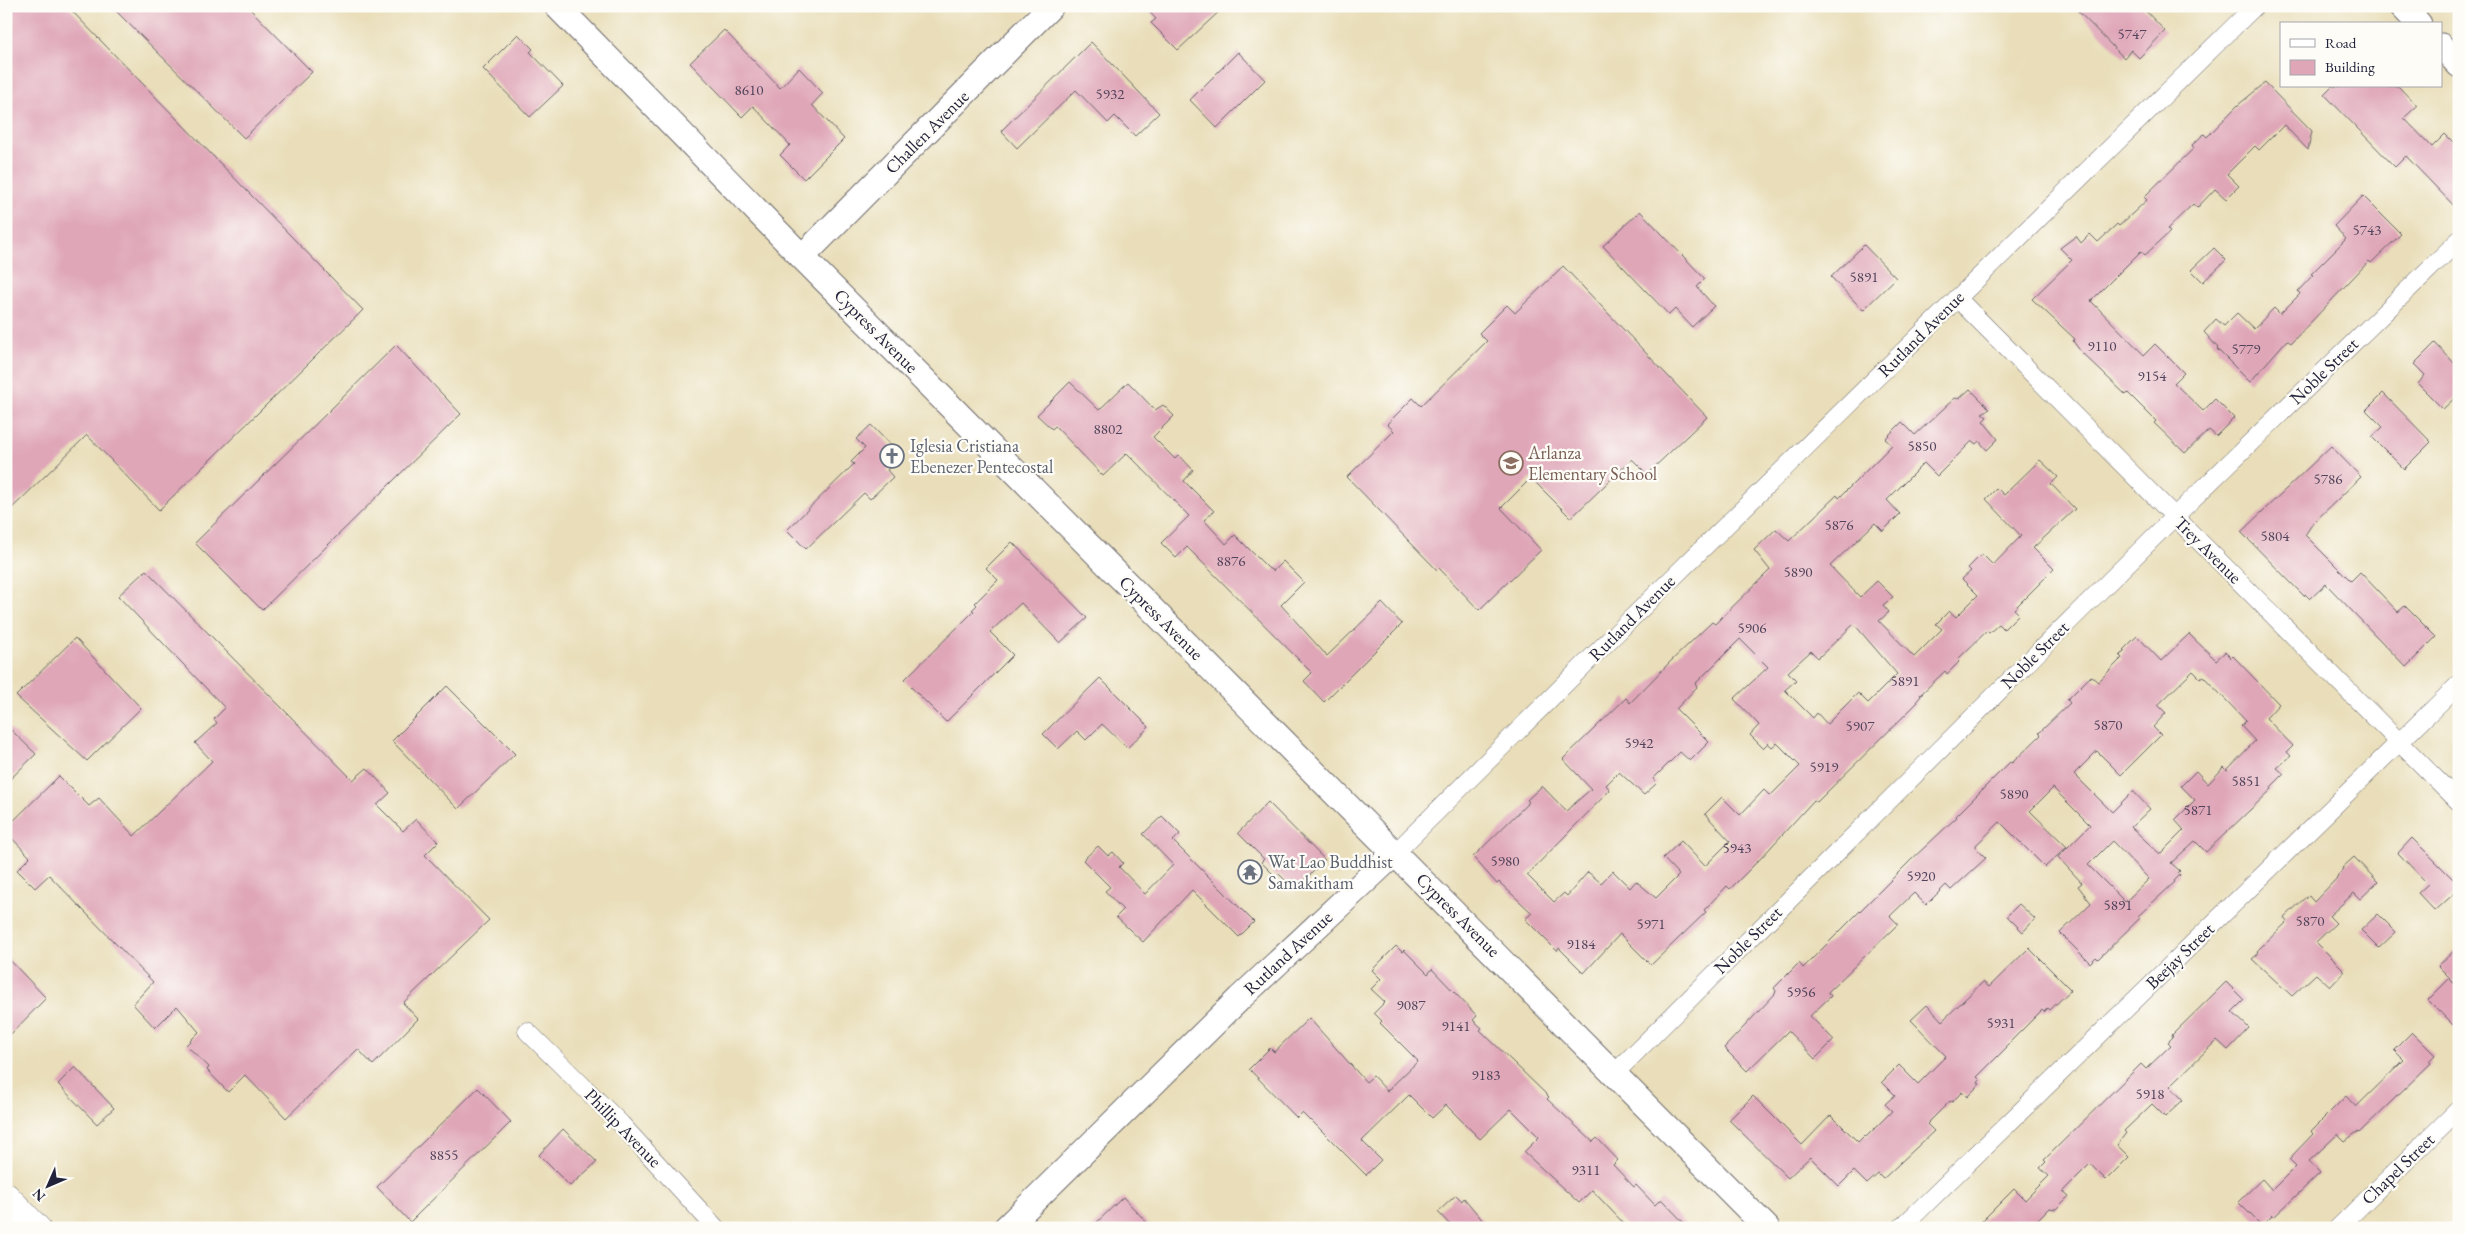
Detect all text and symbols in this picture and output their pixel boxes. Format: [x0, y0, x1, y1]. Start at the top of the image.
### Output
legend [2280, 22, 2442, 88]
house number: 5747 [2118, 24, 2147, 43]
text: Road [2325, 33, 2357, 52]
text: Building [2325, 57, 2375, 76]
house number: 8610 [735, 80, 763, 99]
house number: 5932 [1096, 84, 1125, 103]
street label: Challen Avenue [880, 85, 974, 179]
house number: 5743 [2353, 220, 2381, 239]
house number: 5891 [1850, 267, 1878, 286]
street label: Cypress Avenue [829, 284, 923, 378]
street label: Rutland Avenue [1872, 285, 1969, 382]
street label: Noble Street [2284, 332, 2363, 409]
house number: 9110 [2088, 336, 2116, 355]
house number: 5779 [2232, 339, 2260, 358]
house number: 9154 [2138, 366, 2167, 385]
house number: 8802 [1094, 419, 1123, 438]
place label: Iglesia Cristiana Ebenezer Pentecostal [910, 434, 1053, 478]
house number: 5850 [1908, 436, 1936, 455]
place label: Arlanza Elementary School [1527, 441, 1657, 485]
church icon: Iglesia Cristiana Ebenezer Pentecostal [879, 443, 905, 469]
school or university icon: Arlanza Elementary School [1498, 450, 1524, 476]
house number: 5786 [2314, 469, 2342, 488]
street label: Trey Avenue [2170, 511, 2247, 588]
house number: 5876 [1825, 515, 1853, 534]
house number: 5804 [2261, 526, 2290, 545]
house number: 8876 [1217, 551, 1245, 570]
house number: 5890 [1784, 562, 1812, 581]
street label: Rutland Avenue [1583, 569, 1680, 666]
street label: Cypress Avenue [1114, 571, 1208, 665]
street label: Noble Street [1996, 616, 2074, 693]
house number: 5906 [1738, 618, 1766, 637]
house number: 5891 [1891, 671, 1919, 690]
house number: 5870 [2094, 715, 2122, 734]
house number: 5907 [1846, 716, 1875, 735]
house number: 5942 [1625, 733, 1654, 752]
house number: 5919 [1810, 757, 1838, 776]
house number: 5851 [2232, 771, 2260, 790]
house number: 5890 [2000, 784, 2028, 803]
house number: 5871 [2184, 800, 2212, 819]
house number: 5943 [1723, 838, 1751, 857]
place label: Wat Lao Buddhist Samakitham [1268, 850, 1393, 894]
house number: 5980 [1491, 851, 1519, 870]
temple icon: Wat Lao Buddhist Samakitham [1237, 859, 1263, 885]
house number: 5920 [1907, 866, 1935, 885]
street label: Cypress Avenue [1411, 868, 1505, 962]
house number: 5891 [2104, 895, 2132, 914]
street label: Noble Street [1709, 901, 1787, 978]
street label: Rutland Avenue [1238, 906, 1337, 1000]
house number: 5870 [2296, 911, 2324, 930]
house number: 5971 [1637, 914, 1665, 933]
street label: Beejay Street [2141, 917, 2219, 994]
house number: 9184 [1567, 934, 1596, 953]
house number: 5956 [1787, 982, 1815, 1001]
house number: 9087 [1397, 995, 1426, 1014]
house number: 5931 [1987, 1013, 2015, 1032]
house number: 9141 [1442, 1016, 1470, 1035]
house number: 9183 [1472, 1065, 1500, 1084]
street label: Phillip Avenue [580, 1083, 667, 1172]
house number: 5918 [2136, 1084, 2164, 1103]
street label: Chapel Street [2356, 1128, 2439, 1209]
house number: 8855 [430, 1145, 458, 1164]
house number: 9311 [1572, 1160, 1600, 1179]
north arrow [22, 1162, 72, 1212]
text: N [28, 1184, 49, 1206]

